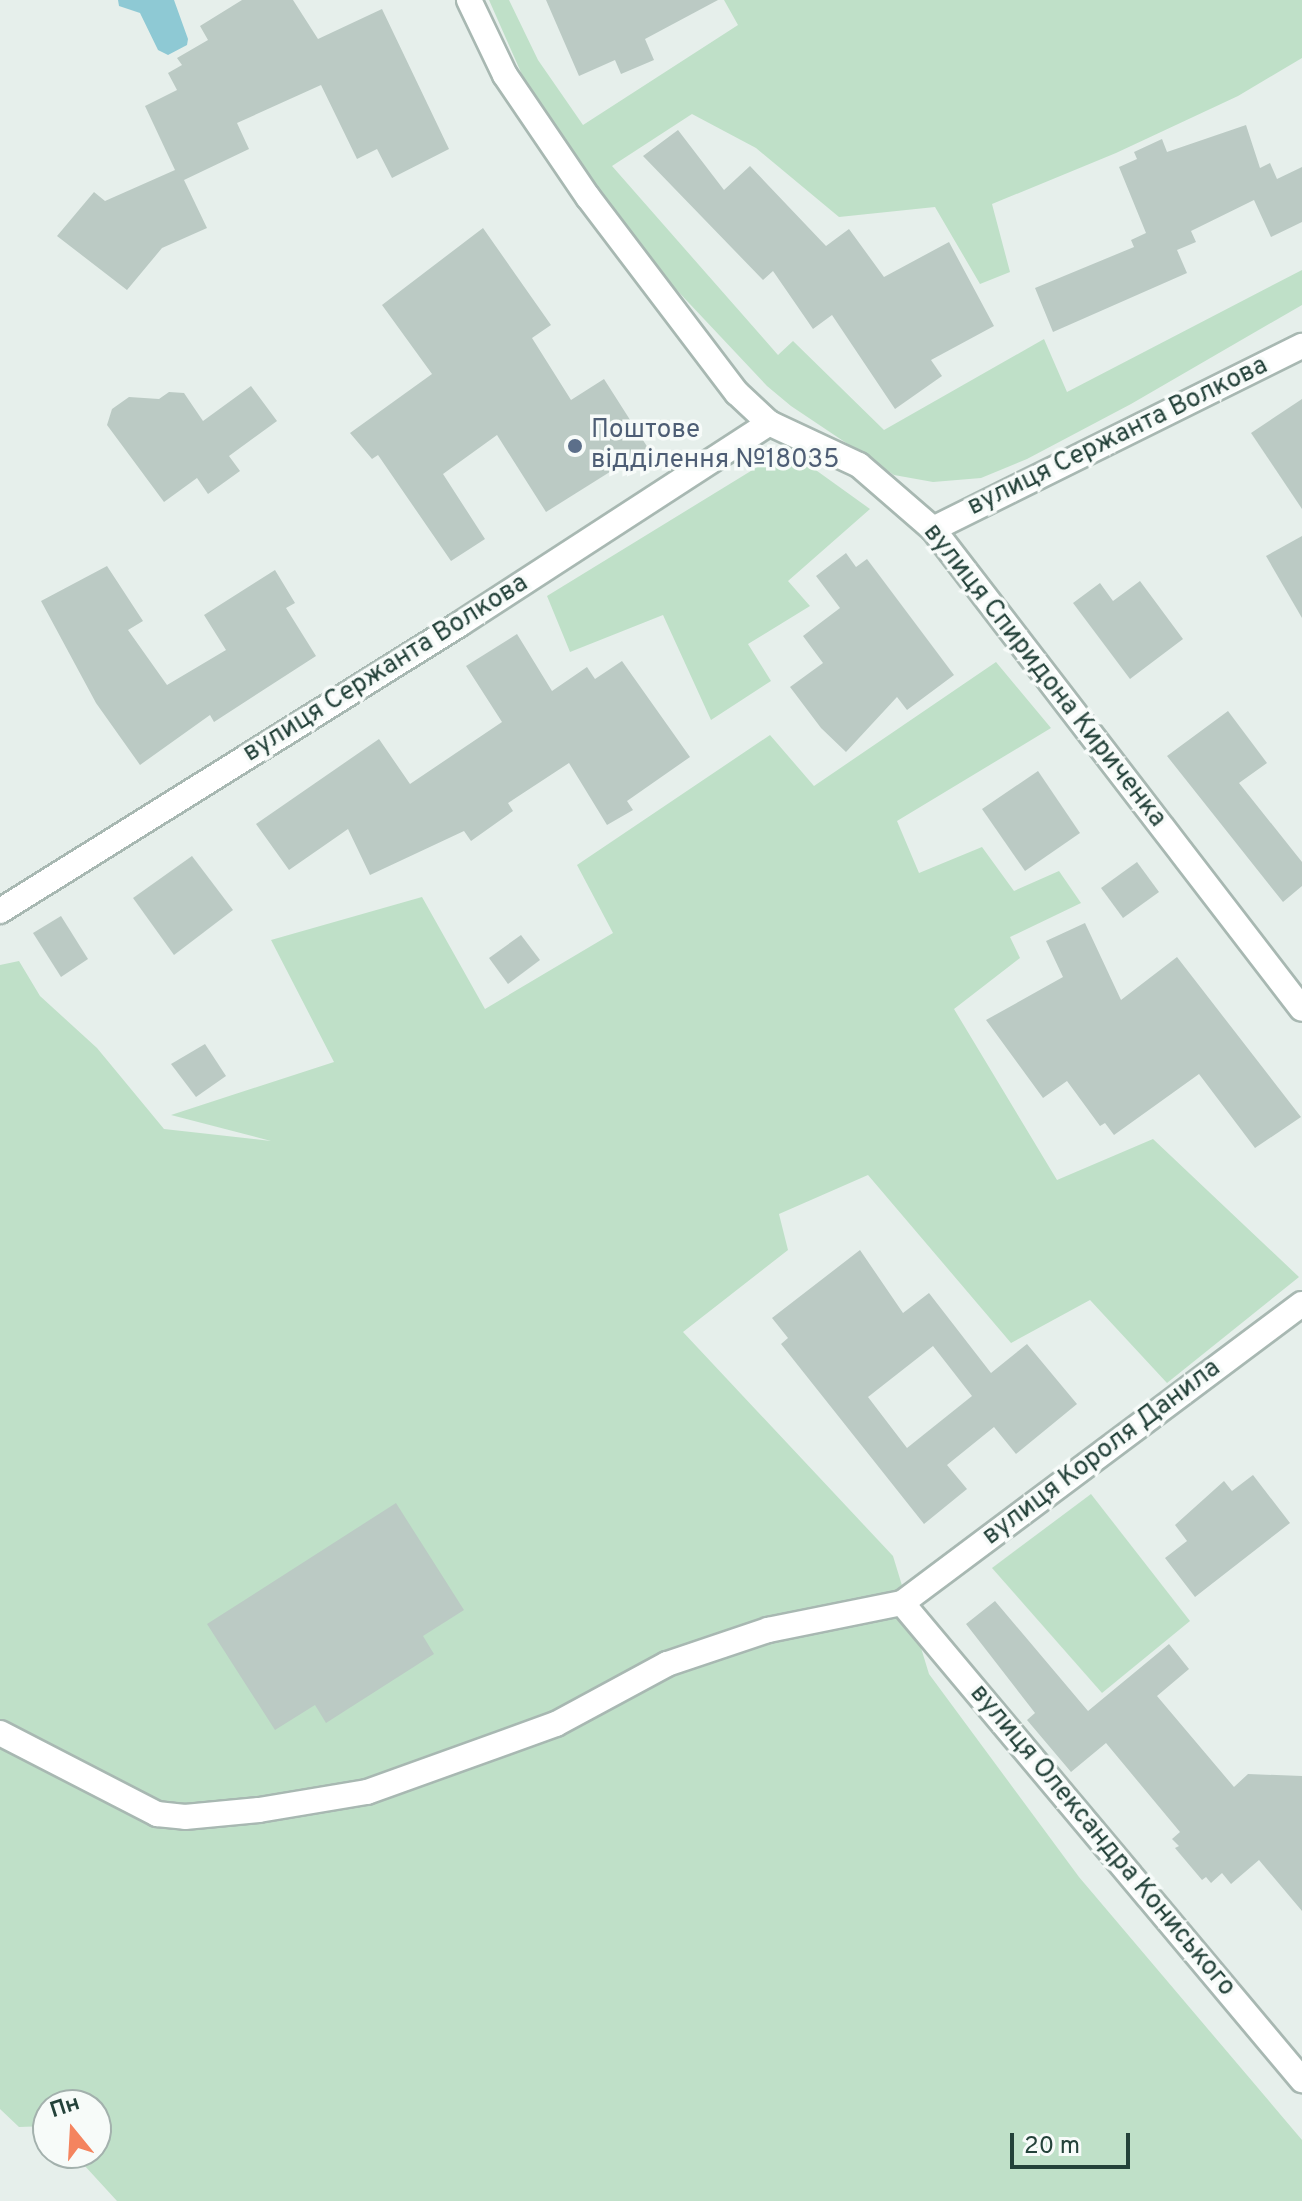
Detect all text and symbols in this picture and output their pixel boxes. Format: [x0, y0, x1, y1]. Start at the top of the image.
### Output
street label: вулиця Сержанта Волкова [963, 351, 1273, 523]
place label: Поштове відділення №18035 [591, 415, 839, 476]
marker: Поштове відділення №18035 [566, 437, 584, 455]
street label: вулиця Спиридона Кириченка [916, 518, 1172, 834]
street label: вулиця Сержанта Волкова [238, 568, 534, 770]
street label: вулиця Короля Данила [977, 1353, 1227, 1553]
street label: вулиця Олександра Кониського [962, 1679, 1242, 2003]
north arrow [32, 2089, 112, 2169]
text: Пн [47, 2090, 83, 2125]
scale bar [1014, 2117, 1134, 2167]
text: 20 m [1024, 2132, 1080, 2162]

